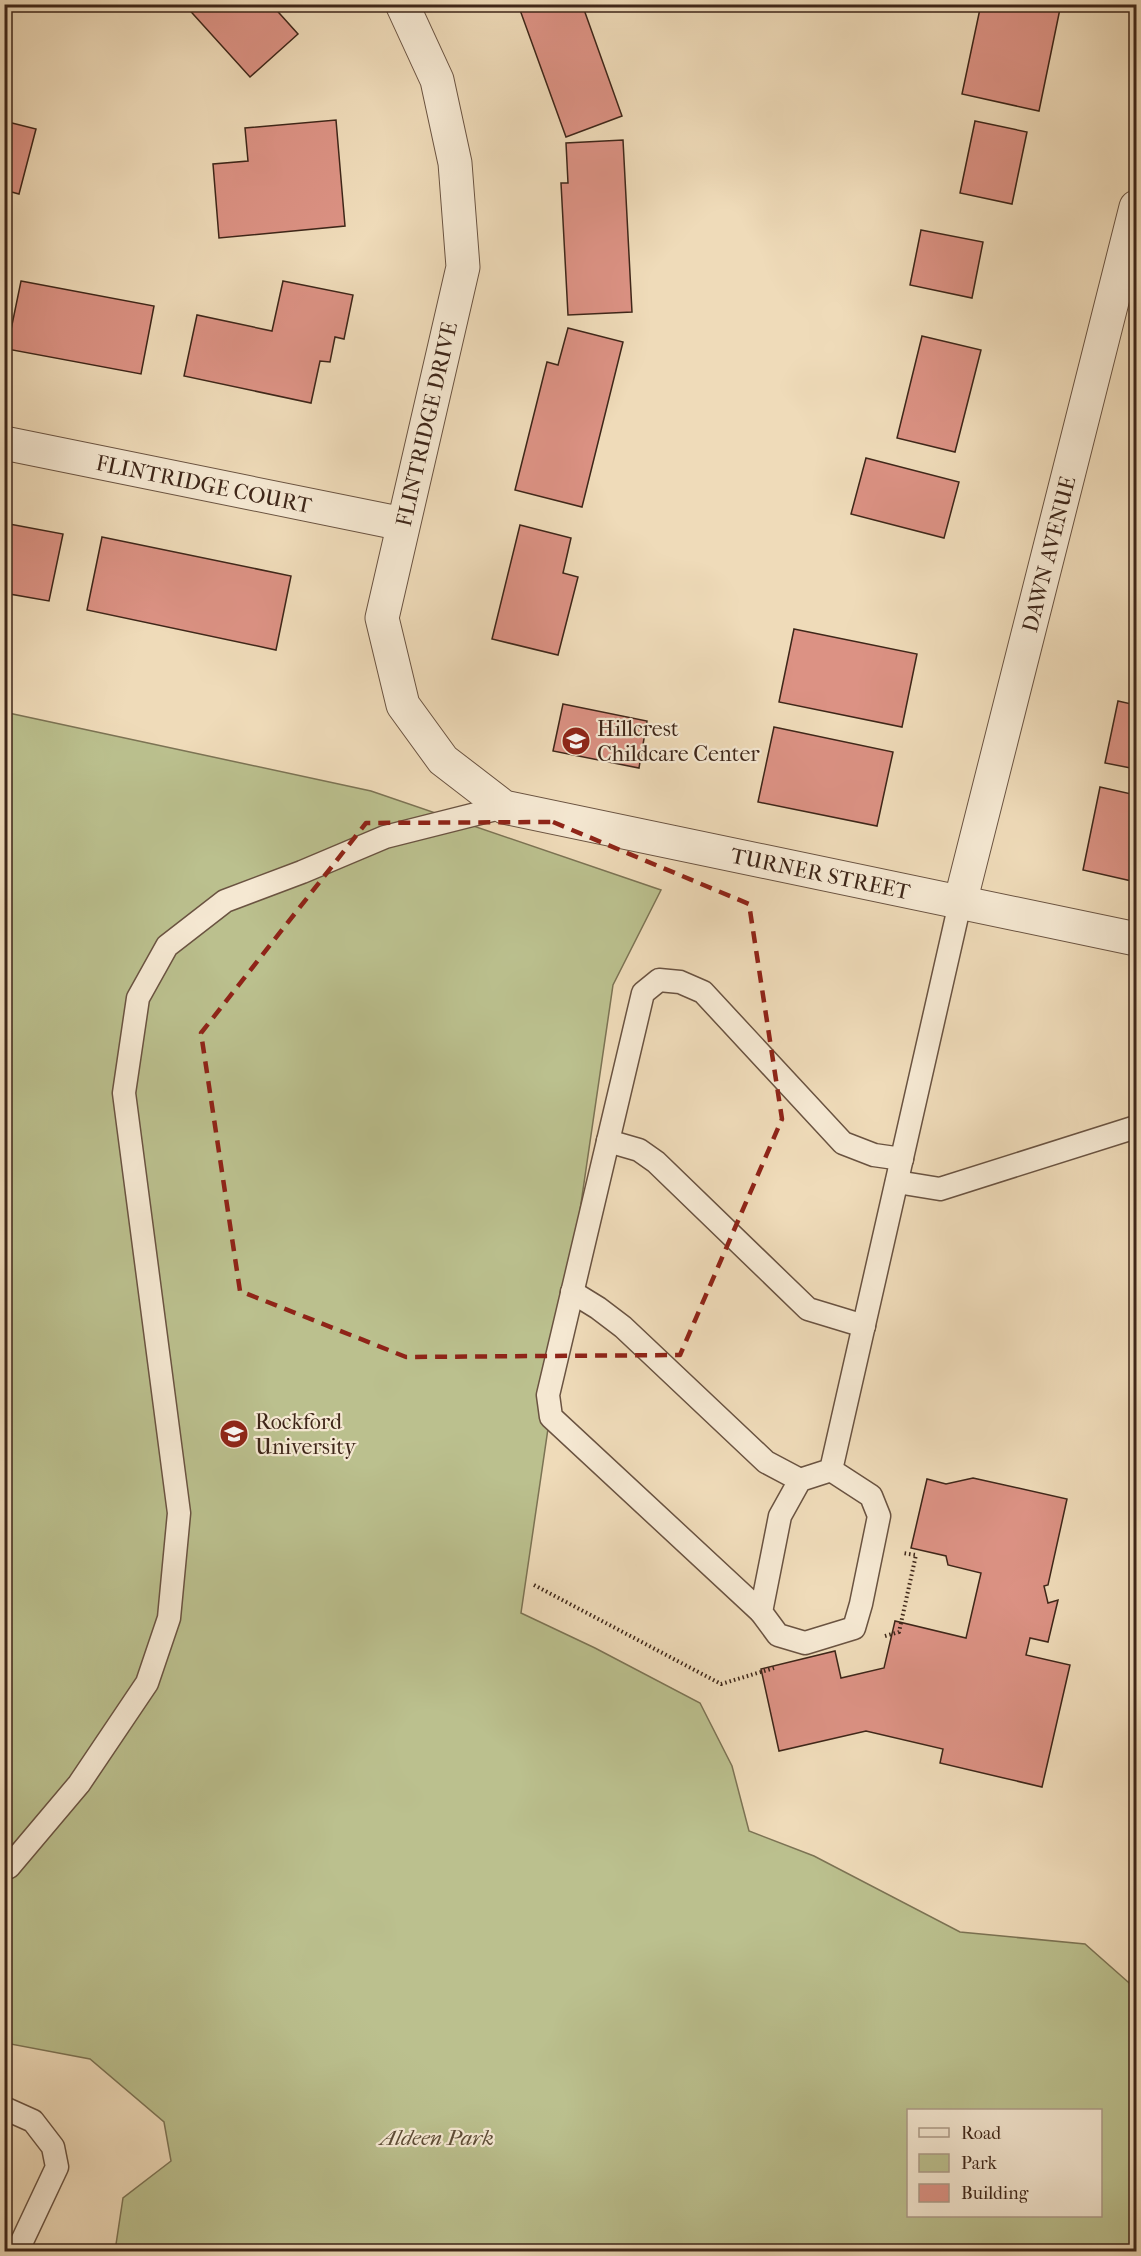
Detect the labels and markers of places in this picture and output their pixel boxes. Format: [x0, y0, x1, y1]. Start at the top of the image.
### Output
place label: Hillcrest Childcare Center [597, 716, 760, 767]
school or university icon: Hillcrest Childcare Center [560, 725, 592, 757]
place label: Rockford University [255, 1409, 357, 1460]
school or university icon: Rockford University [218, 1418, 250, 1450]

